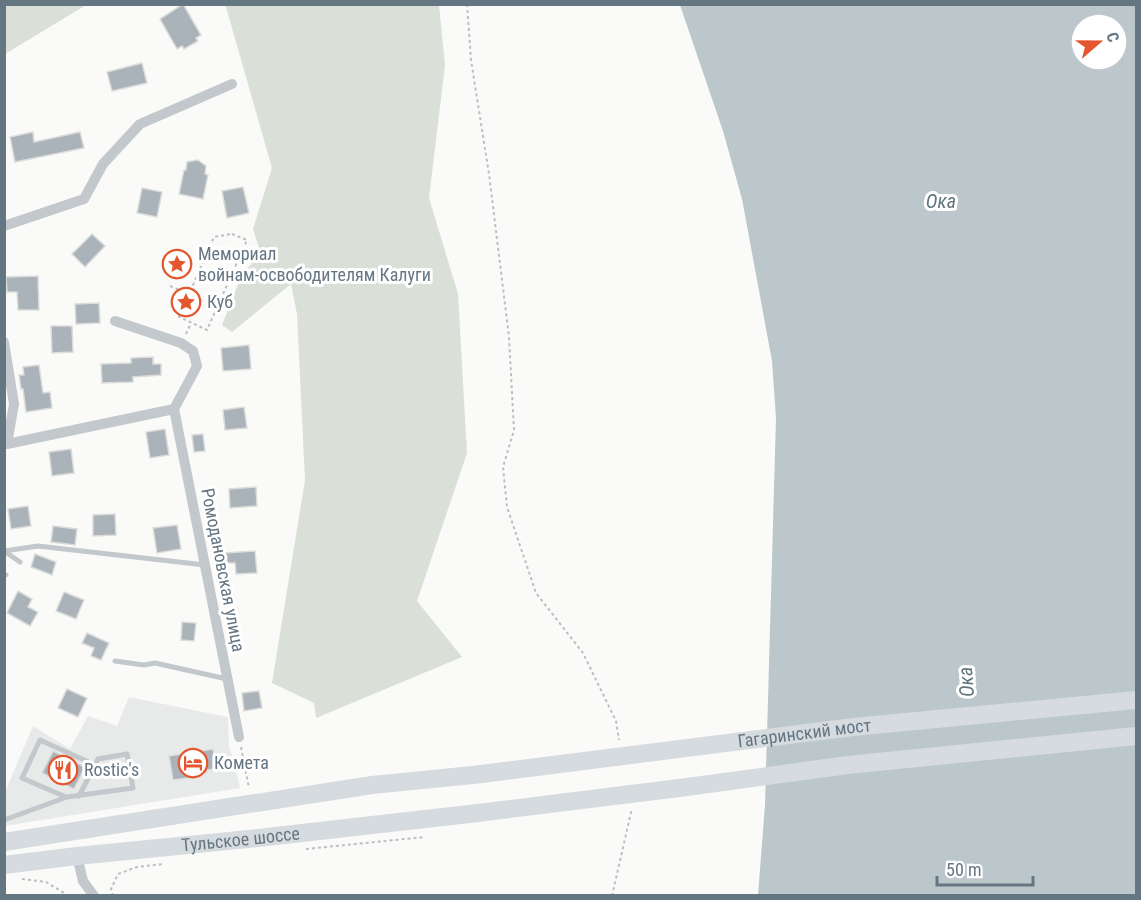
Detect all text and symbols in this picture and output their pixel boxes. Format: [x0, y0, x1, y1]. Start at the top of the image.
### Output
north arrow [1069, 12, 1129, 72]
text: С [1102, 30, 1123, 45]
water label: Ока [926, 189, 956, 213]
place label: Мемориал войнам-освободителям Калуги [198, 243, 431, 285]
place icon: Мемориал войнам-освободителям Калуги [161, 248, 193, 280]
place icon: Куб [170, 286, 202, 318]
place label: Куб [207, 291, 233, 312]
street label: Ромодановская улица [197, 486, 250, 654]
water label: Ока [953, 666, 979, 698]
street label: Гагаринский мост [737, 714, 872, 751]
hotel icon: Комета [177, 747, 209, 779]
place label: Комета [214, 752, 269, 773]
restaurant icon: Rostic's [47, 754, 79, 786]
place label: Rostic's [84, 759, 139, 780]
street label: Тульское шоссе [180, 822, 301, 856]
scale bar [937, 849, 1033, 887]
text: 50 m [946, 859, 981, 880]

